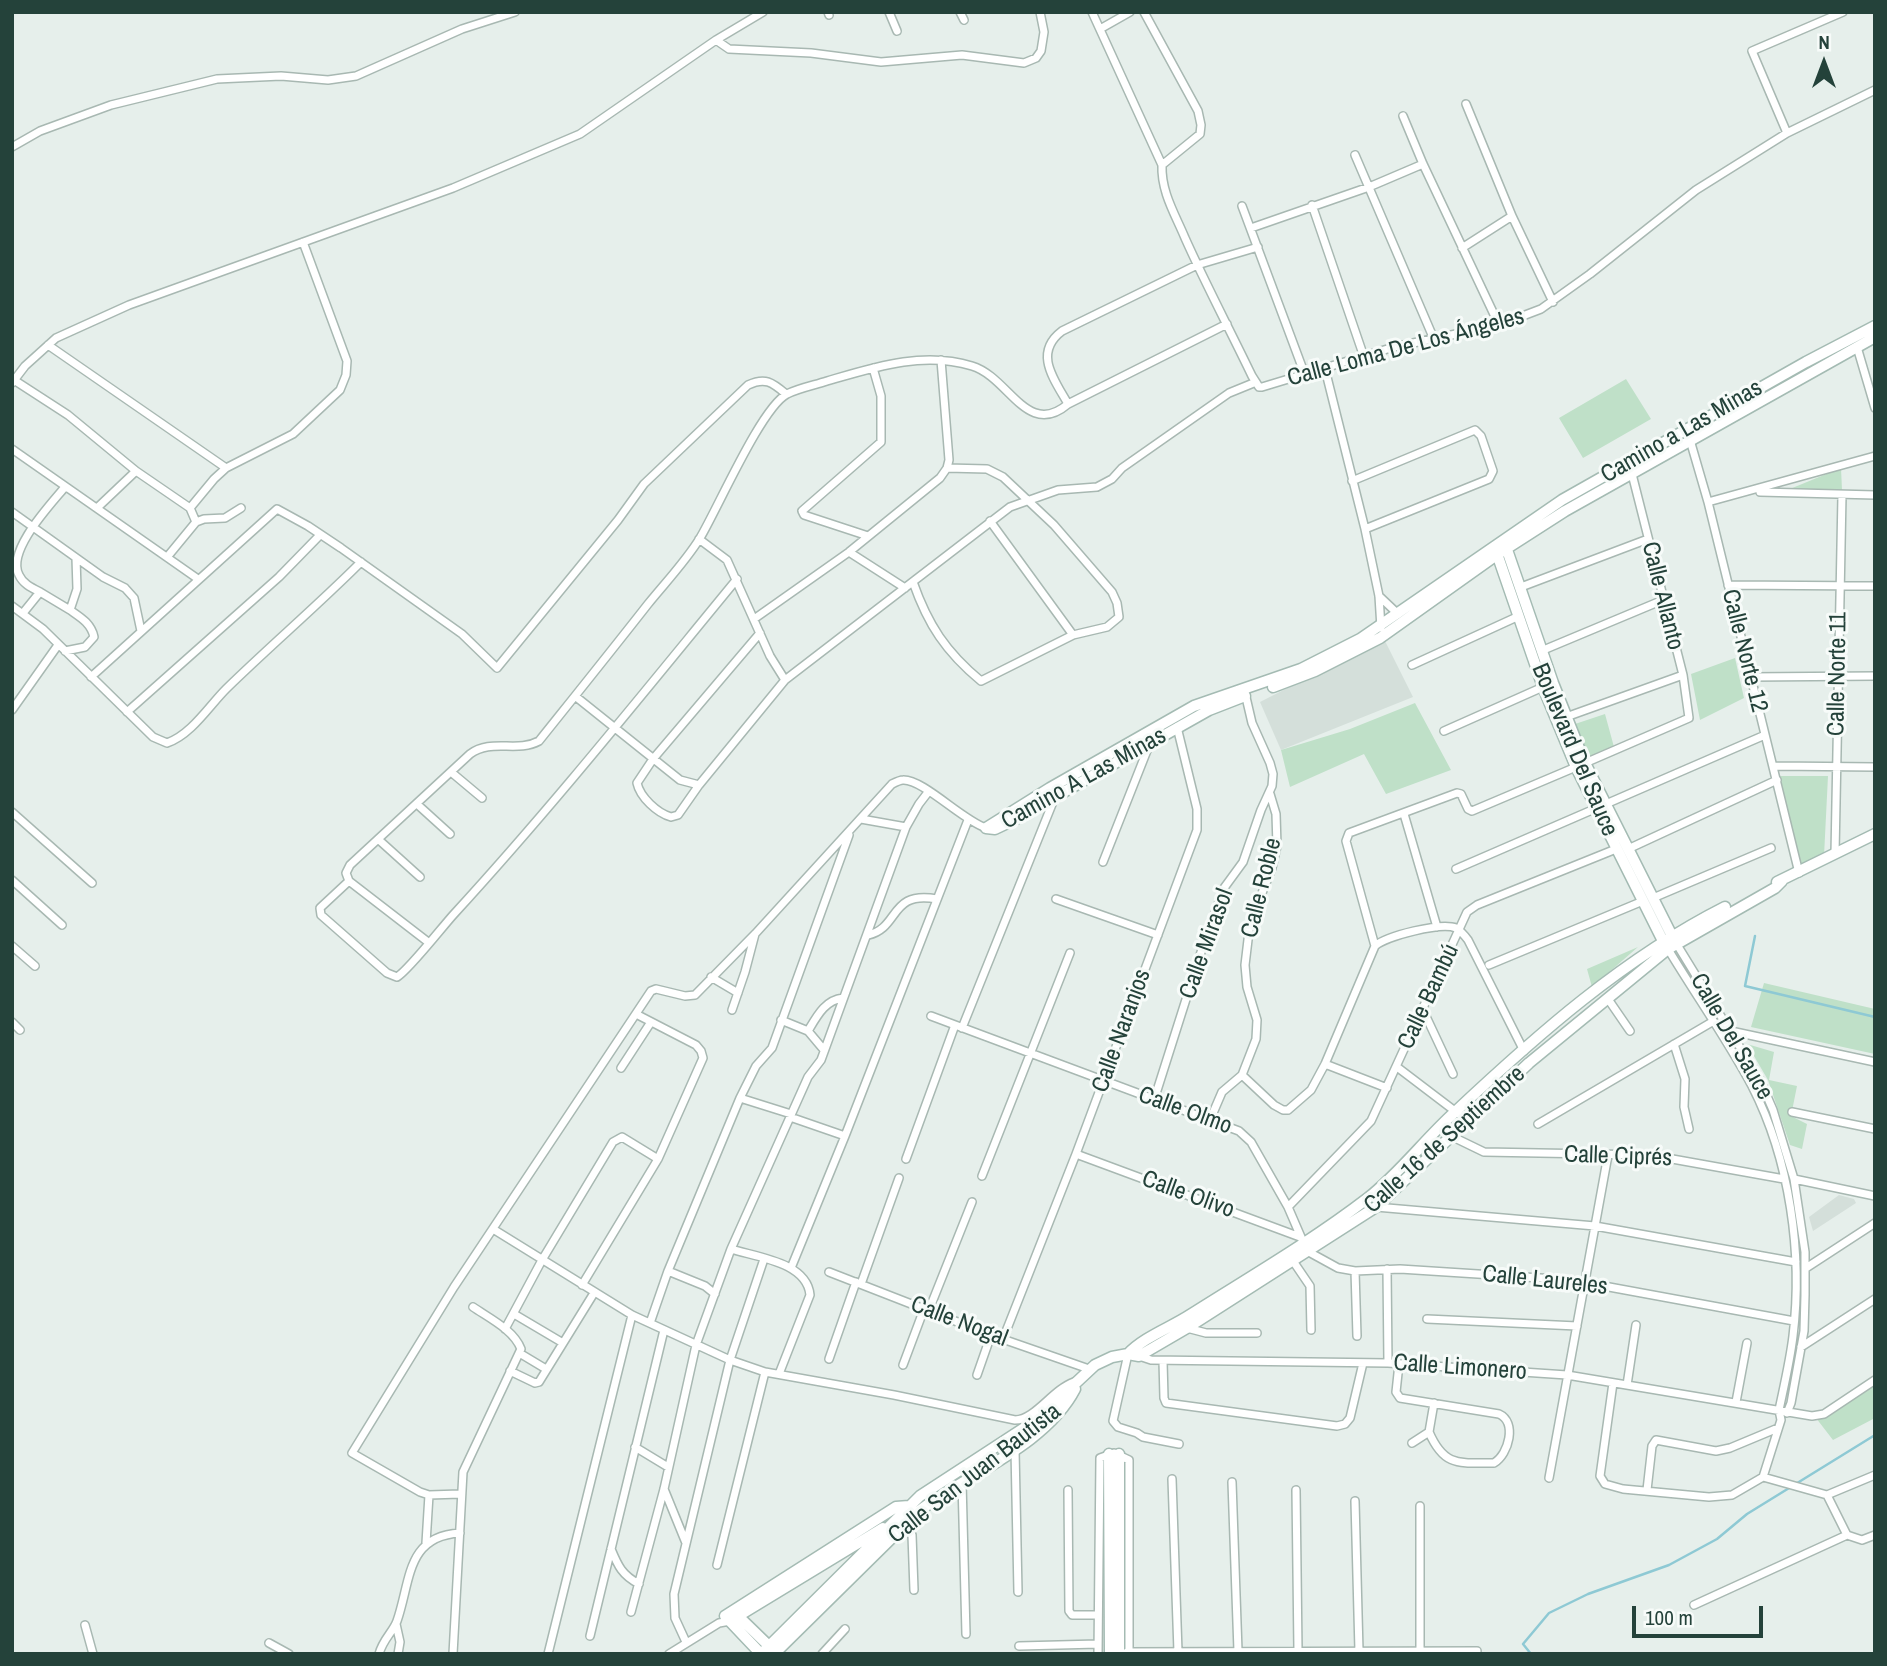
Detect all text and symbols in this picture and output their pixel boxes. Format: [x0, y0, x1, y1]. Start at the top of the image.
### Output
north arrow [1789, 28, 1859, 98]
text: N [1818, 29, 1830, 55]
street label: Calle Loma De Los Ángeles [1284, 303, 1528, 393]
street label: Camino a Las Minas [1596, 374, 1768, 490]
street label: Calle Allanto [1635, 539, 1689, 653]
street label: Calle Norte 12 [1715, 586, 1773, 716]
street label: Calle Norte 11 [1823, 612, 1853, 736]
street label: Boulevard Del Sauce [1525, 659, 1623, 841]
street label: Camino A Las Minas [997, 722, 1171, 836]
street label: Calle Roble [1236, 835, 1288, 941]
street label: Calle Mirasol [1174, 885, 1240, 1003]
street label: Calle Bambú [1392, 940, 1466, 1054]
street label: Calle Naranjos [1086, 965, 1158, 1097]
street label: Calle Del Sauce [1683, 969, 1779, 1105]
street label: Calle 16 de Septiembre [1359, 1060, 1531, 1220]
street label: Calle Olmo [1134, 1081, 1236, 1141]
street label: Calle Ciprés [1563, 1141, 1673, 1173]
street label: Calle Olivo [1138, 1165, 1238, 1225]
street label: Calle Laureles [1481, 1260, 1609, 1302]
street label: Calle Nogal [906, 1290, 1012, 1354]
street label: Calle Limonero [1392, 1349, 1528, 1387]
street label: Calle San Juan Bautista [883, 1398, 1067, 1550]
scale bar [1635, 1592, 1766, 1636]
text: 100 m [1645, 1603, 1693, 1632]

